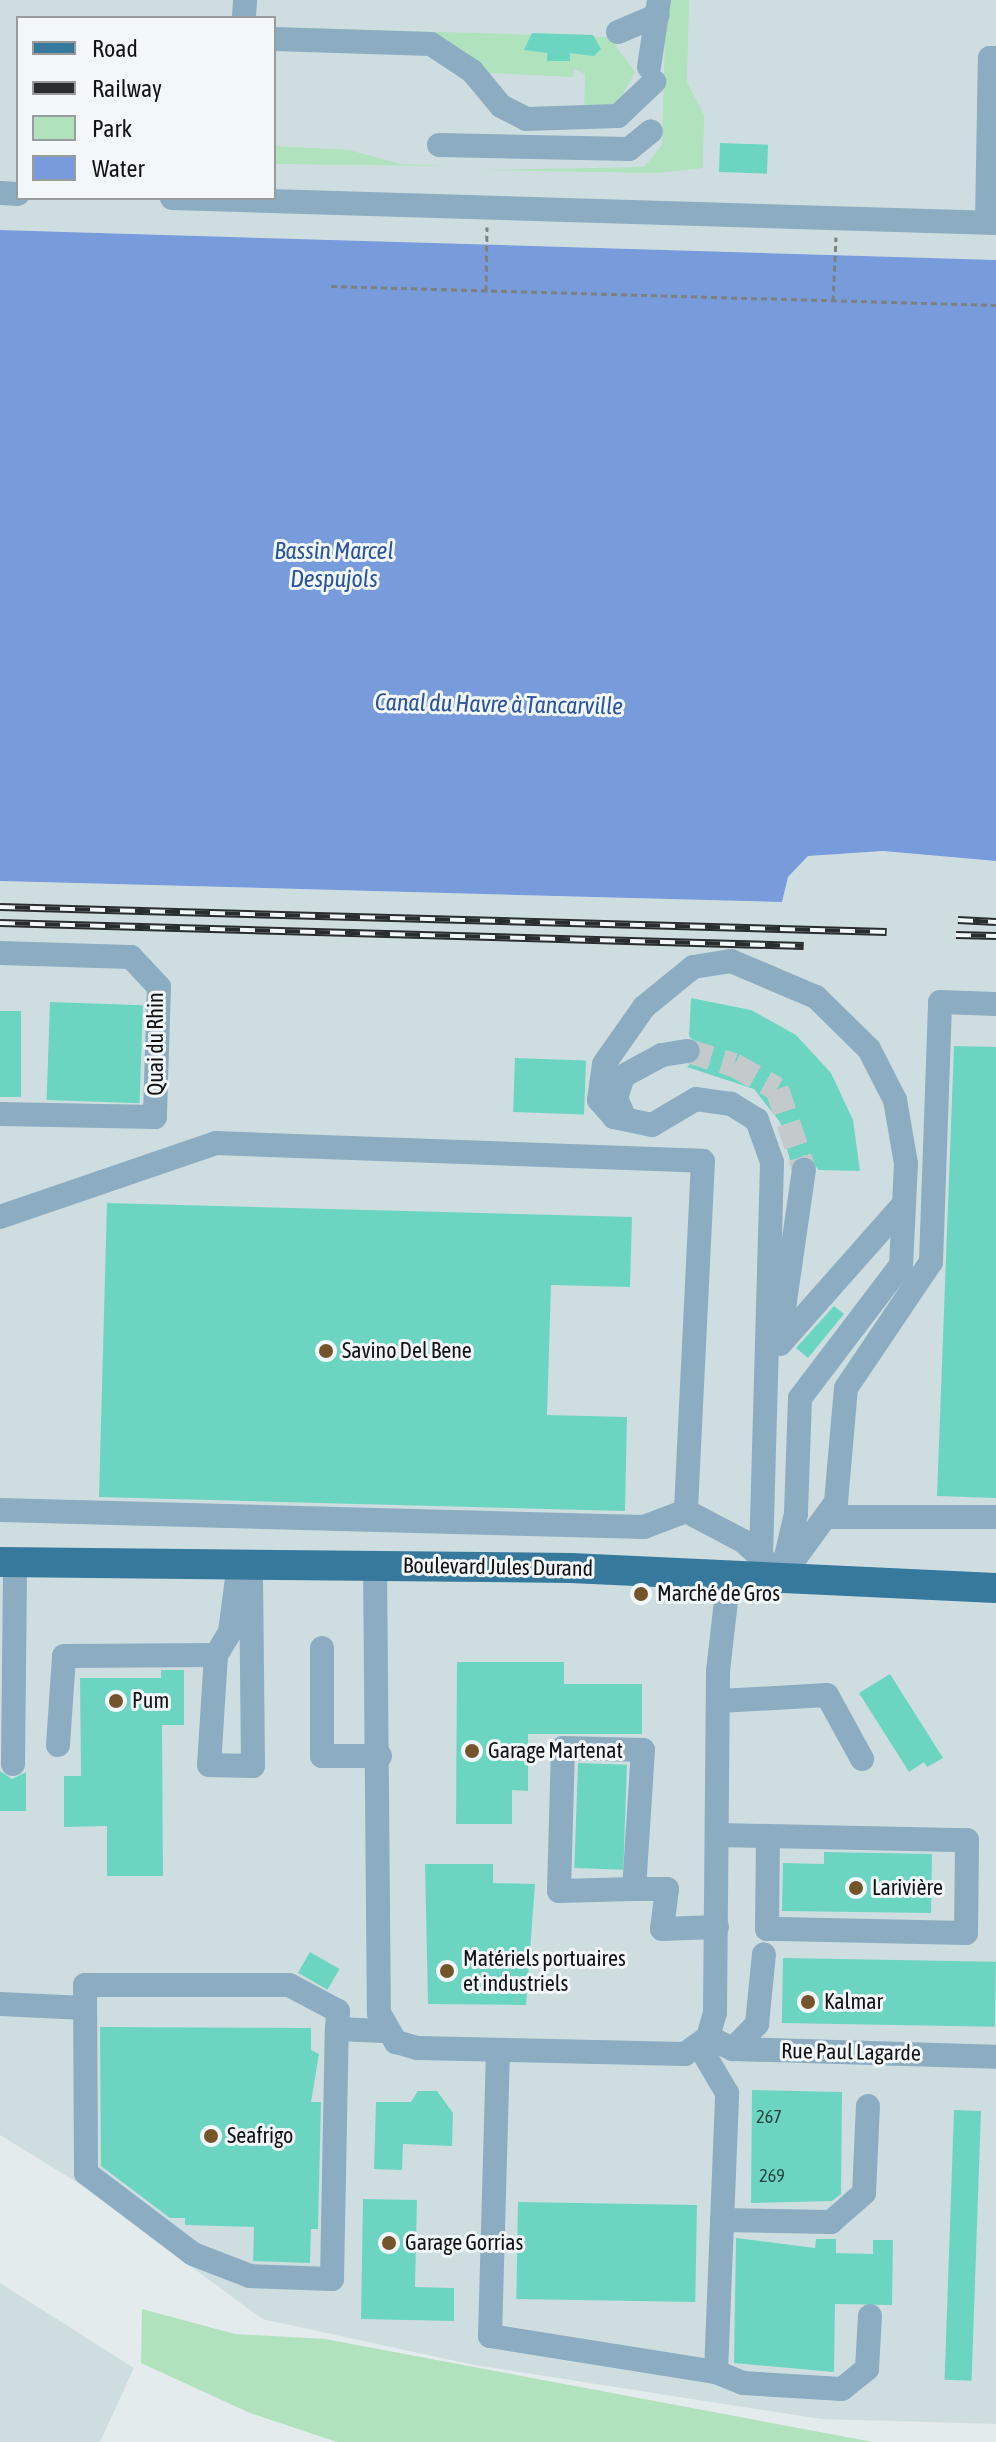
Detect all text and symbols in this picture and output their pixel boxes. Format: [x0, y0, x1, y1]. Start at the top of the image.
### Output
legend [16, 16, 276, 200]
text: Road [92, 35, 138, 62]
text: Railway [92, 75, 162, 102]
text: Park [92, 115, 132, 142]
text: Water [92, 155, 145, 182]
water label: Bassin Marcel Despujols [274, 537, 394, 593]
water label: Canal du Havre à Tancarville [375, 687, 623, 721]
street label: Quai du Rhin [143, 992, 169, 1096]
place label: Savino Del Bene [342, 1338, 472, 1364]
marker: Savino Del Bene [317, 1342, 335, 1360]
street label: Boulevard Jules Durand [403, 1552, 593, 1582]
place label: Marché de Gros [657, 1581, 780, 1607]
marker: Marché de Gros [632, 1585, 650, 1603]
place label: Pum [132, 1688, 169, 1714]
marker: Pum [107, 1692, 125, 1710]
place label: Garage Martenat [488, 1738, 623, 1764]
marker: Garage Martenat [463, 1742, 481, 1760]
place label: Larivière [872, 1875, 943, 1901]
marker: Larivière [847, 1879, 865, 1897]
place label: Matériels portuaires et industriels [463, 1945, 626, 1996]
marker: Matériels portuaires et industriels [438, 1962, 456, 1980]
place label: Kalmar [824, 1989, 883, 2015]
marker: Kalmar [799, 1993, 817, 2011]
street label: Rue Paul Lagarde [781, 2038, 921, 2066]
house number: 267 [756, 2106, 782, 2128]
place label: Seafrigo [227, 2123, 293, 2149]
marker: Seafrigo [202, 2127, 220, 2145]
house number: 269 [759, 2165, 785, 2187]
place label: Garage Gorrias [405, 2230, 523, 2256]
marker: Garage Gorrias [380, 2234, 398, 2252]

